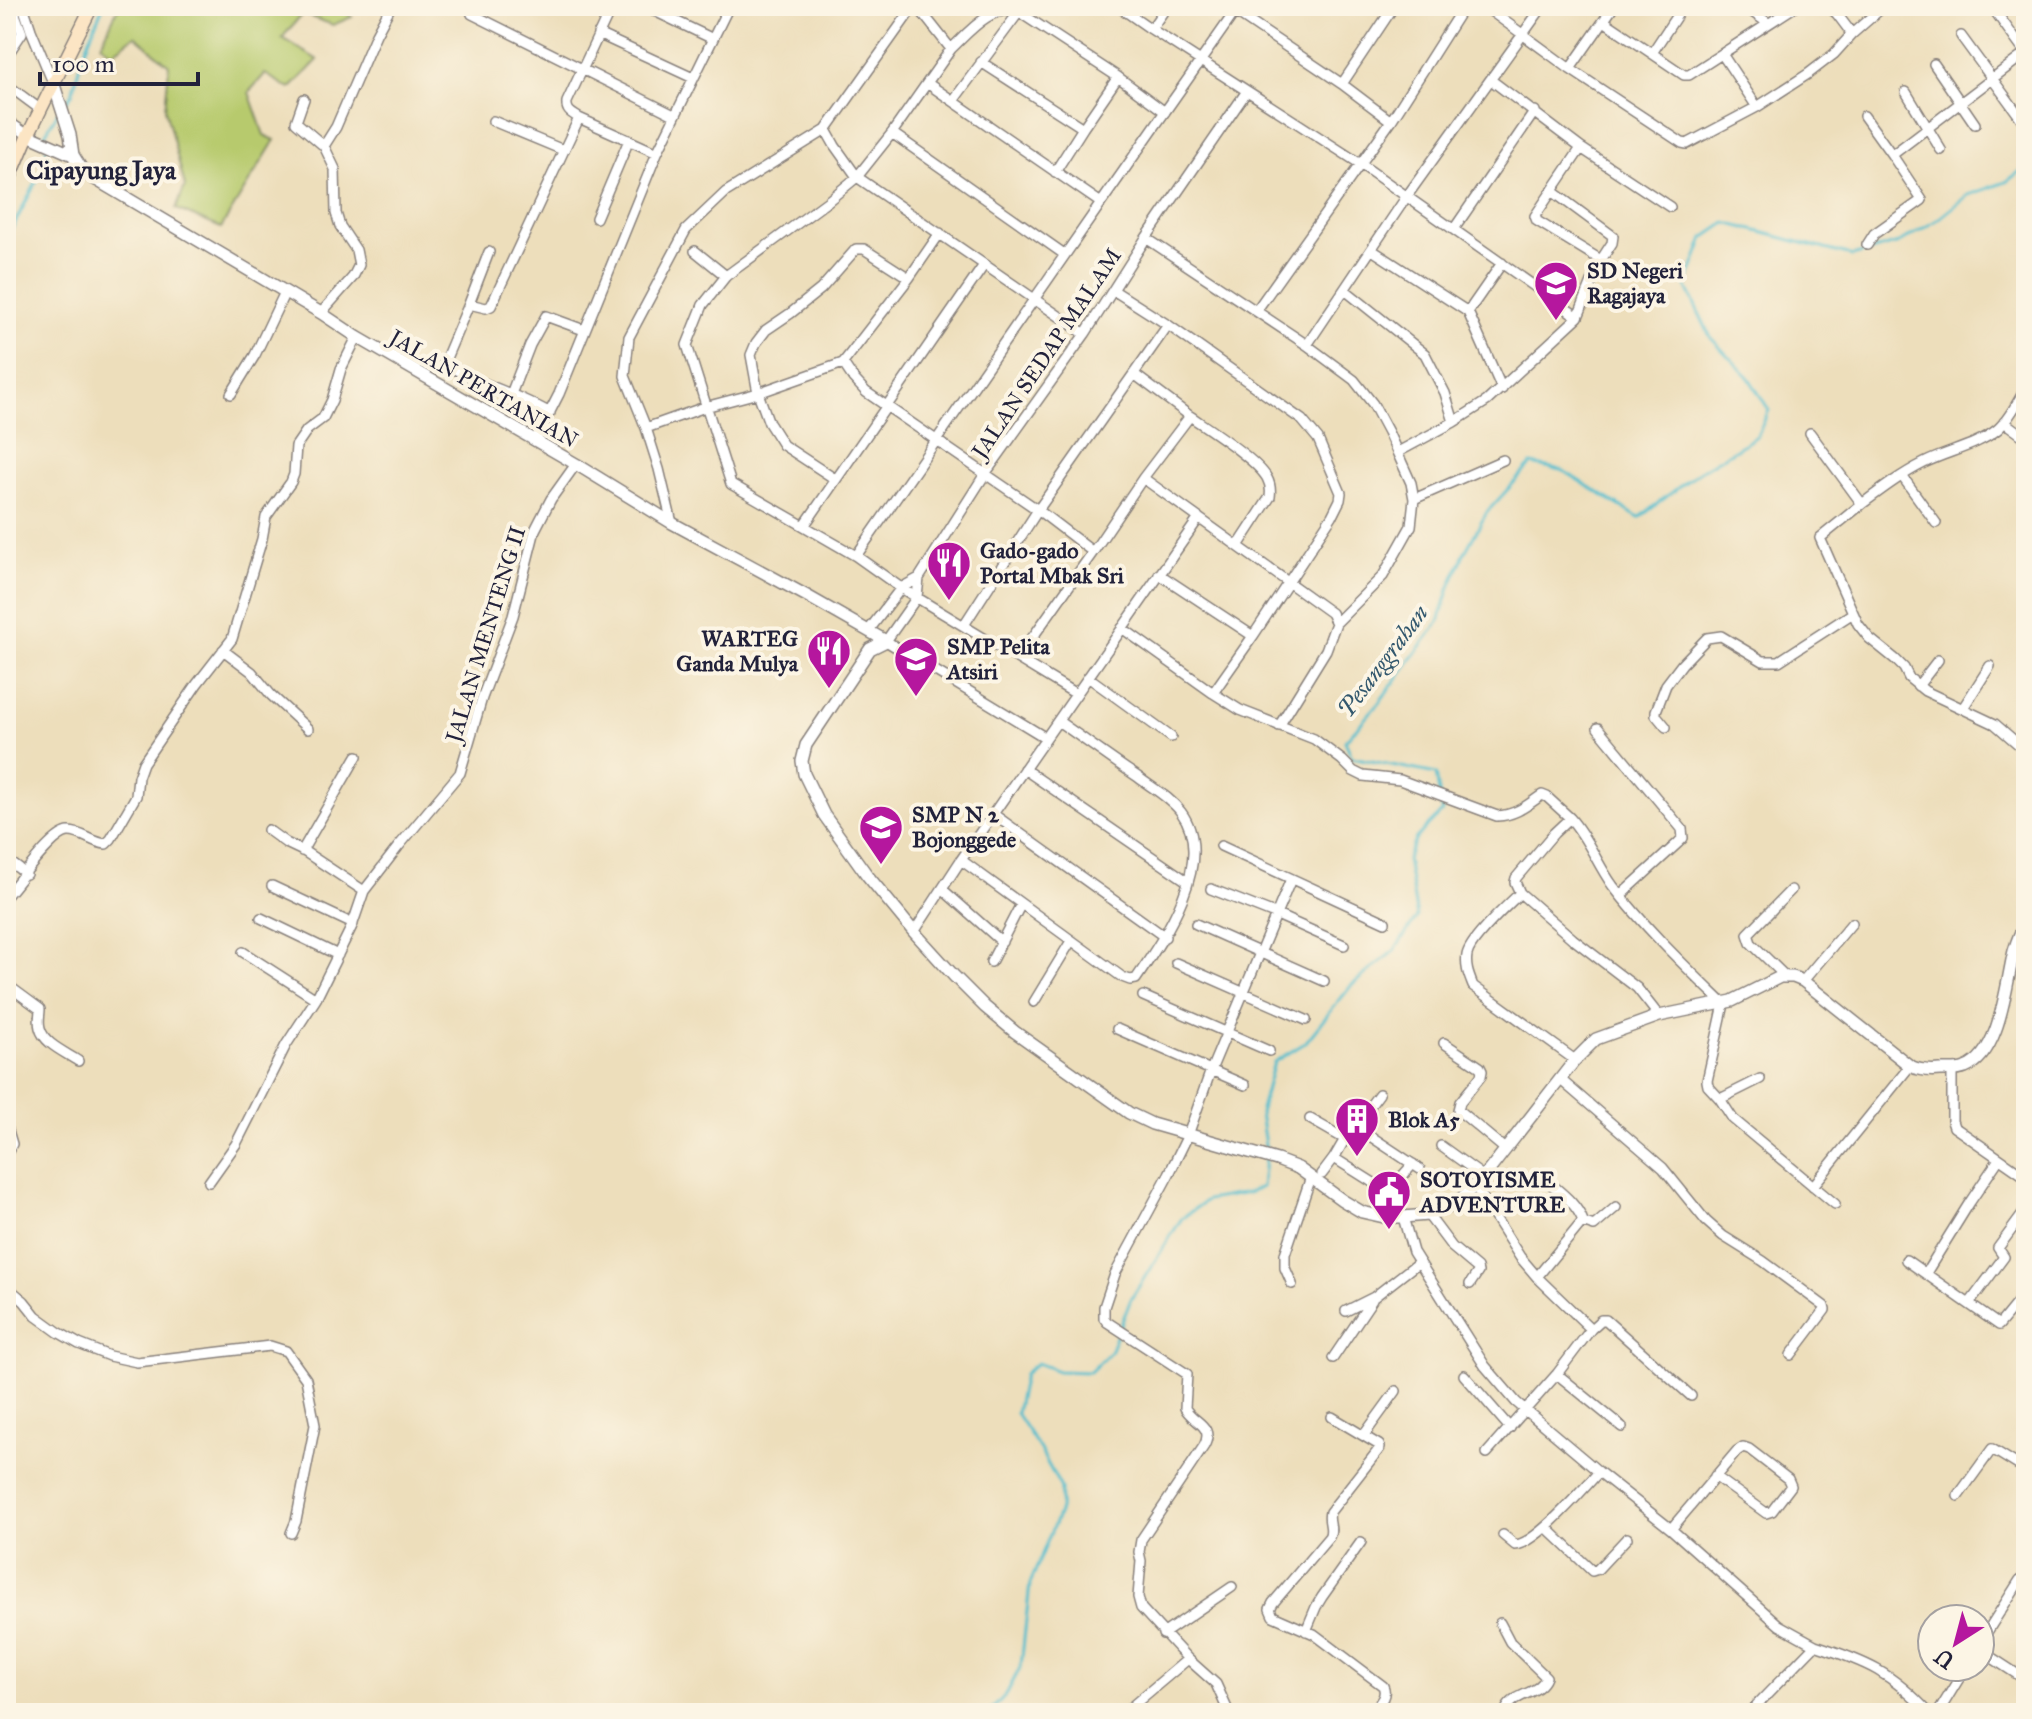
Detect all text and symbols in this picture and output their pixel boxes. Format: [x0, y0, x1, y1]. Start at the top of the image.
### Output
scale bar [40, 36, 198, 86]
text: 100 m [52, 49, 115, 79]
district label: Cipayung Jaya [26, 154, 177, 187]
street label: JALAN SEDAP MALAM [965, 243, 1127, 465]
place label: SD Negeri Ragajaya [1587, 257, 1684, 309]
school or university icon: SD Negeri Ragajaya [1532, 259, 1580, 322]
street label: JALAN PERTANIAN [383, 322, 583, 454]
street label: JALAN MENTENG II [439, 523, 531, 747]
place label: Gado-gado Portal Mbak Sri [980, 537, 1125, 589]
restaurant icon: Gado-gado Portal Mbak Sri [925, 539, 973, 602]
water label: Pesanggrahan [1331, 599, 1435, 723]
place label: WARTEG Ganda Mulya [676, 625, 799, 677]
restaurant icon: WARTEG Ganda Mulya [805, 627, 853, 690]
place label: SMP Pelita Atsiri [945, 633, 1051, 685]
school or university icon: SMP Pelita Atsiri [892, 635, 940, 698]
place label: SMP N 2 Bojonggede [912, 801, 1016, 853]
school or university icon: SMP N 2 Bojonggede [857, 803, 905, 866]
building icon: Blok A5 [1333, 1095, 1381, 1158]
place label: Blok A5 [1388, 1106, 1460, 1133]
place label: SOTOYISME ADVENTURE [1418, 1166, 1565, 1218]
public building icon: SOTOYISME ADVENTURE [1365, 1168, 1413, 1231]
north arrow [1916, 1603, 1996, 1683]
text: U [1929, 1642, 1960, 1675]

